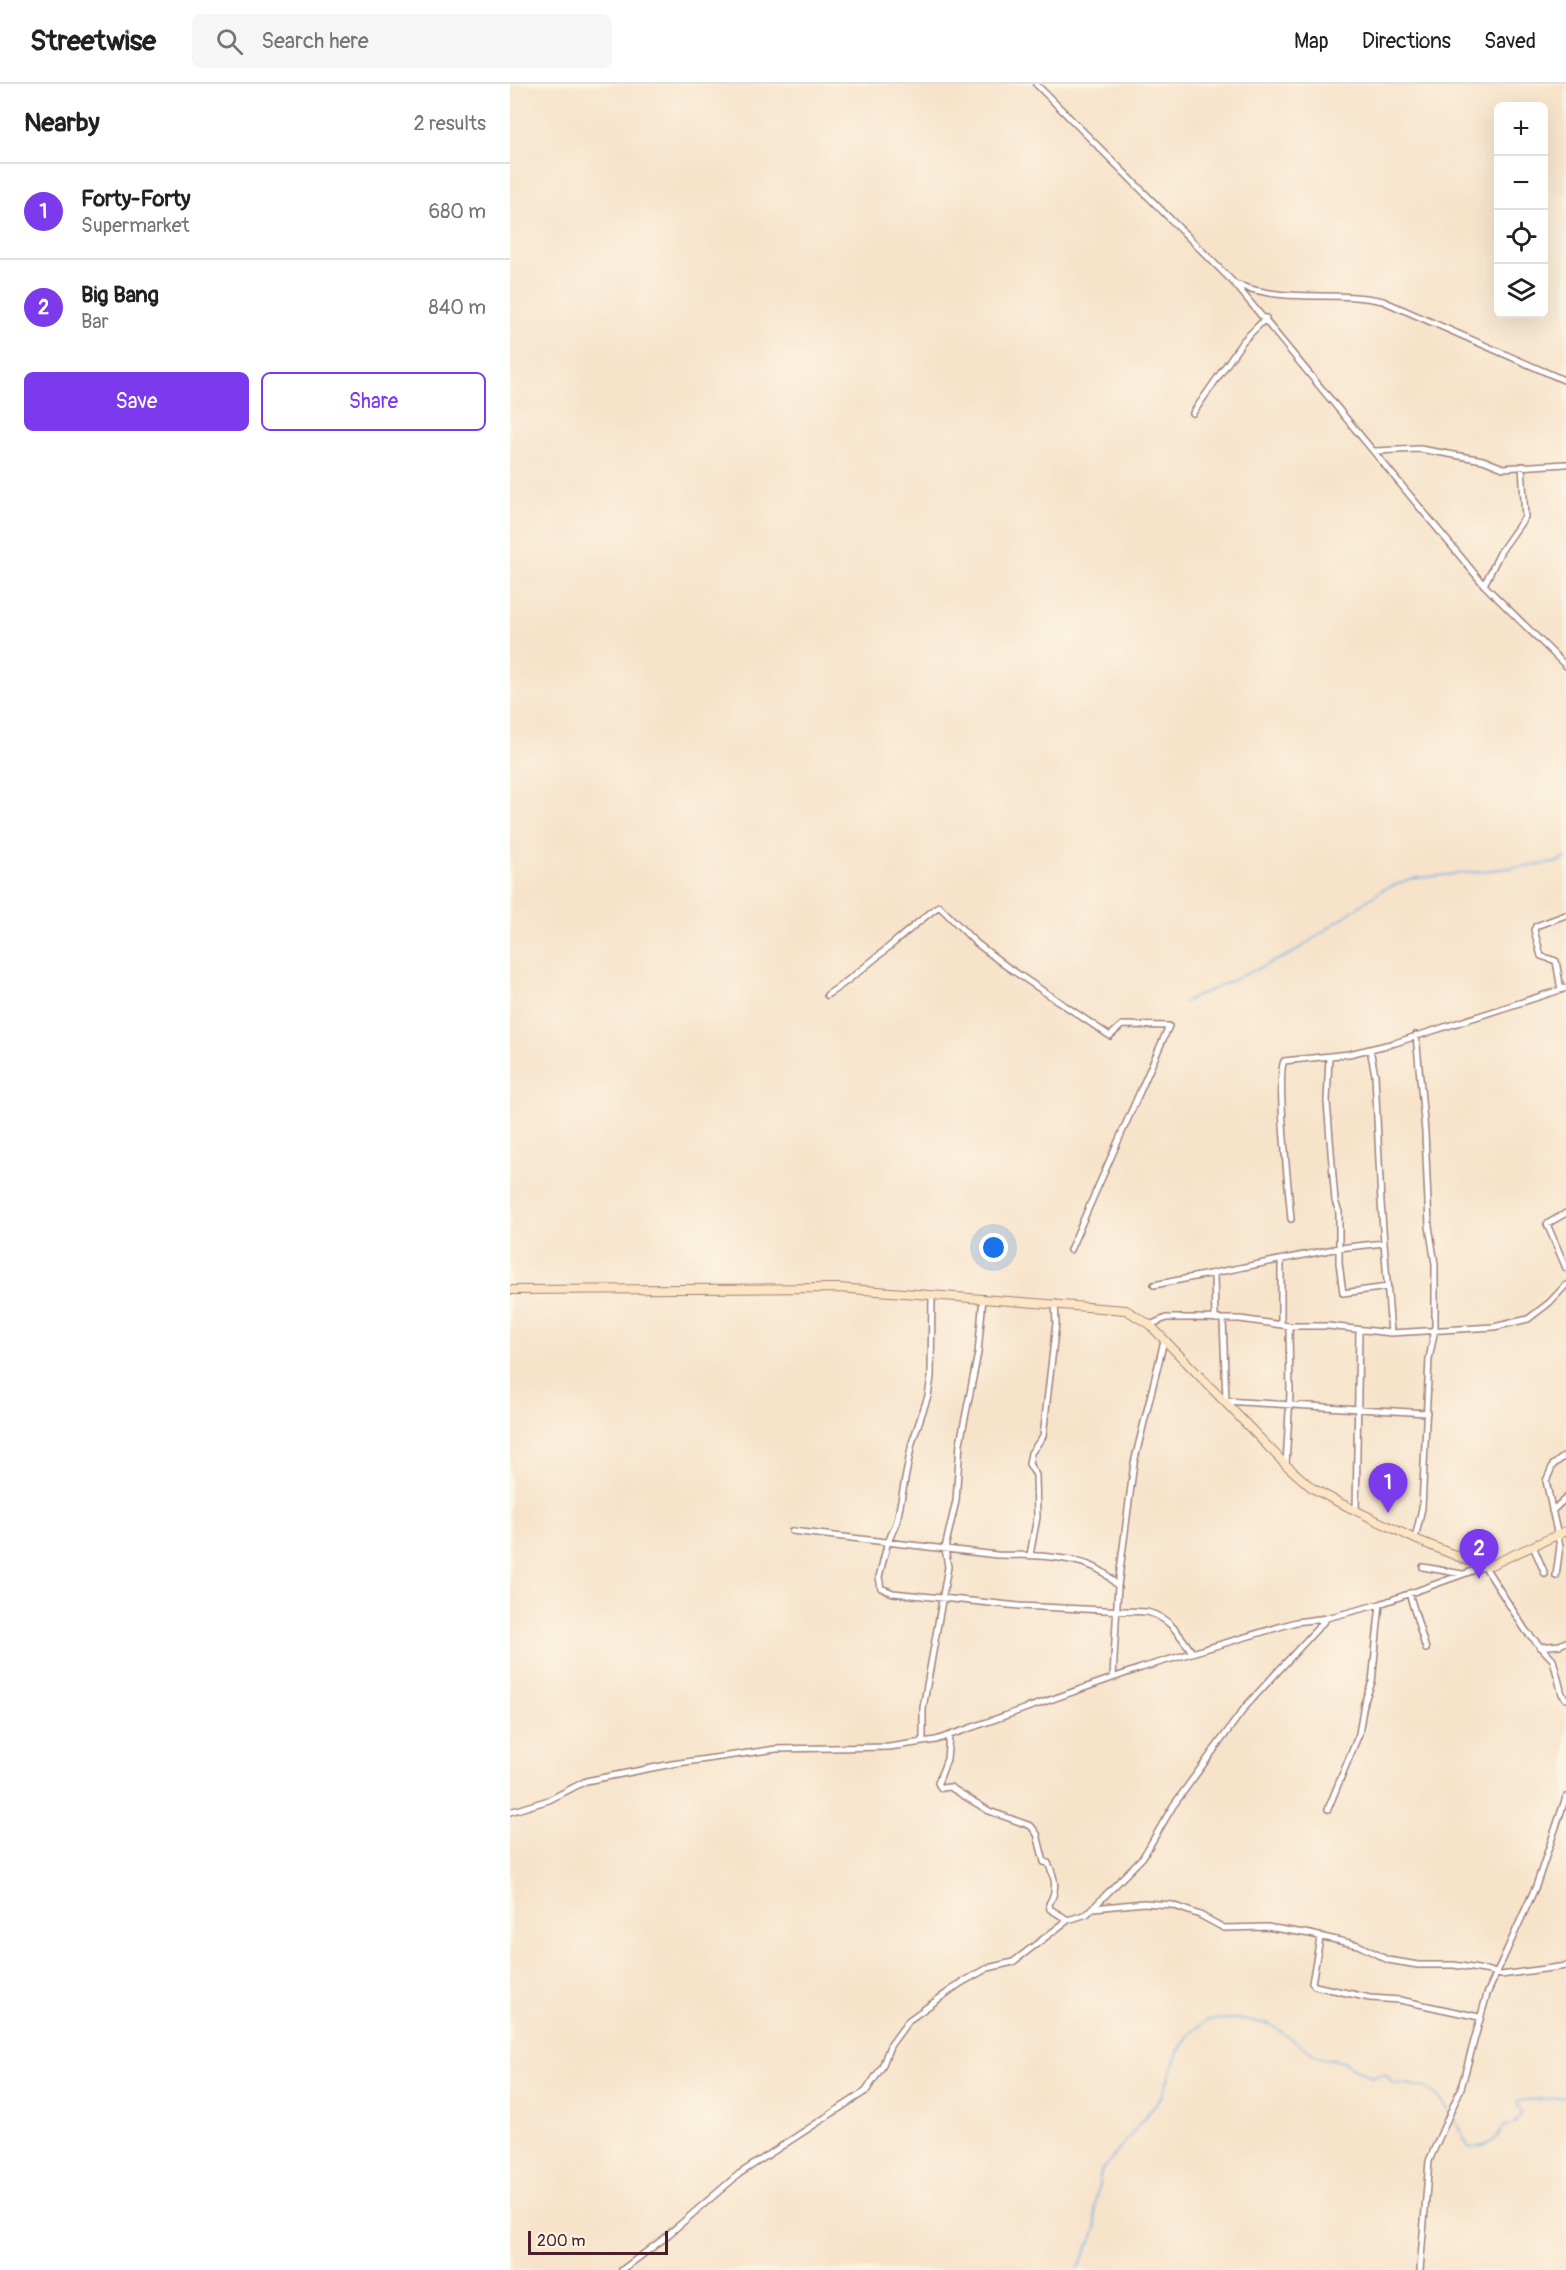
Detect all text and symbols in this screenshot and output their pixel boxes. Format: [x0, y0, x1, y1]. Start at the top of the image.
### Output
search box [192, 14, 612, 68]
text: Streetwise [30, 24, 156, 59]
icon: search [213, 25, 246, 58]
text: Search here [261, 27, 369, 55]
text: Map [1294, 28, 1329, 55]
text: Directions [1362, 28, 1451, 55]
text: Saved [1484, 28, 1536, 55]
map controls [1494, 102, 1548, 318]
button: + [1494, 102, 1548, 156]
text: Nearby [24, 107, 100, 139]
text: 2 results [414, 111, 486, 136]
button: − [1494, 156, 1548, 210]
text: Forty-Forty [81, 185, 191, 213]
text: 1 [40, 199, 47, 224]
text: 680 m [429, 199, 486, 224]
button: locate [1494, 210, 1548, 264]
text: Supermarket [81, 213, 190, 238]
button: layers [1494, 264, 1548, 318]
text: Big Bang [81, 281, 159, 309]
text: 2 [38, 295, 49, 320]
text: 840 m [429, 295, 486, 320]
text: Bar [81, 309, 109, 334]
button: Save [24, 372, 249, 431]
button: Share [261, 372, 486, 431]
your location [979, 1233, 1008, 1262]
pin: 1 [1368, 1464, 1408, 1513]
pin: 2 [1460, 1530, 1498, 1579]
scale bar [528, 2228, 668, 2256]
text: 200 m [537, 2231, 585, 2251]

